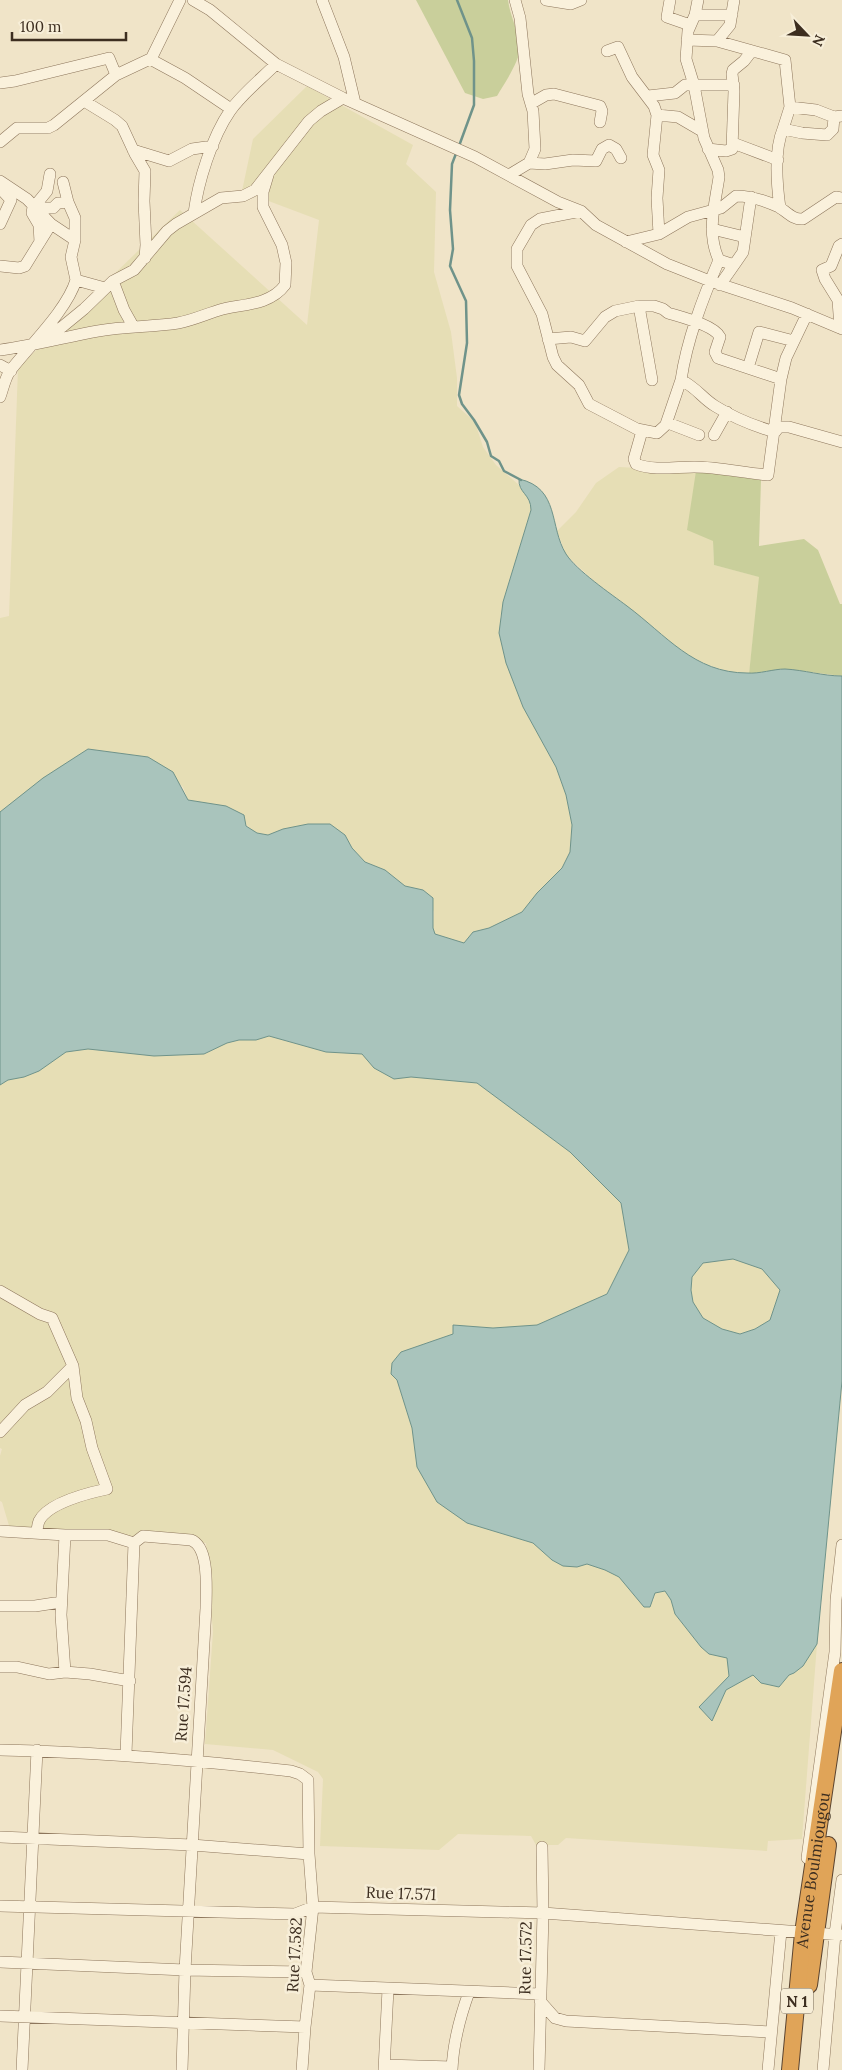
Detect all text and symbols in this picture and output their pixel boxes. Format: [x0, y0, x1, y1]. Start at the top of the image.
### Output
scale bar [12, 10, 126, 42]
north arrow [782, 10, 832, 60]
text: 100 m [20, 17, 61, 36]
text: N [808, 32, 829, 49]
street label: Rue 17.594 [170, 1665, 196, 1742]
street label: Avenue Boulmiougou [792, 1791, 834, 1950]
street label: Rue 17.571 [365, 1882, 437, 1904]
street label: Rue 17.582 [282, 1917, 306, 1993]
street label: Rue 17.572 [514, 1921, 536, 1995]
road number: N 1 [781, 1988, 813, 2014]

